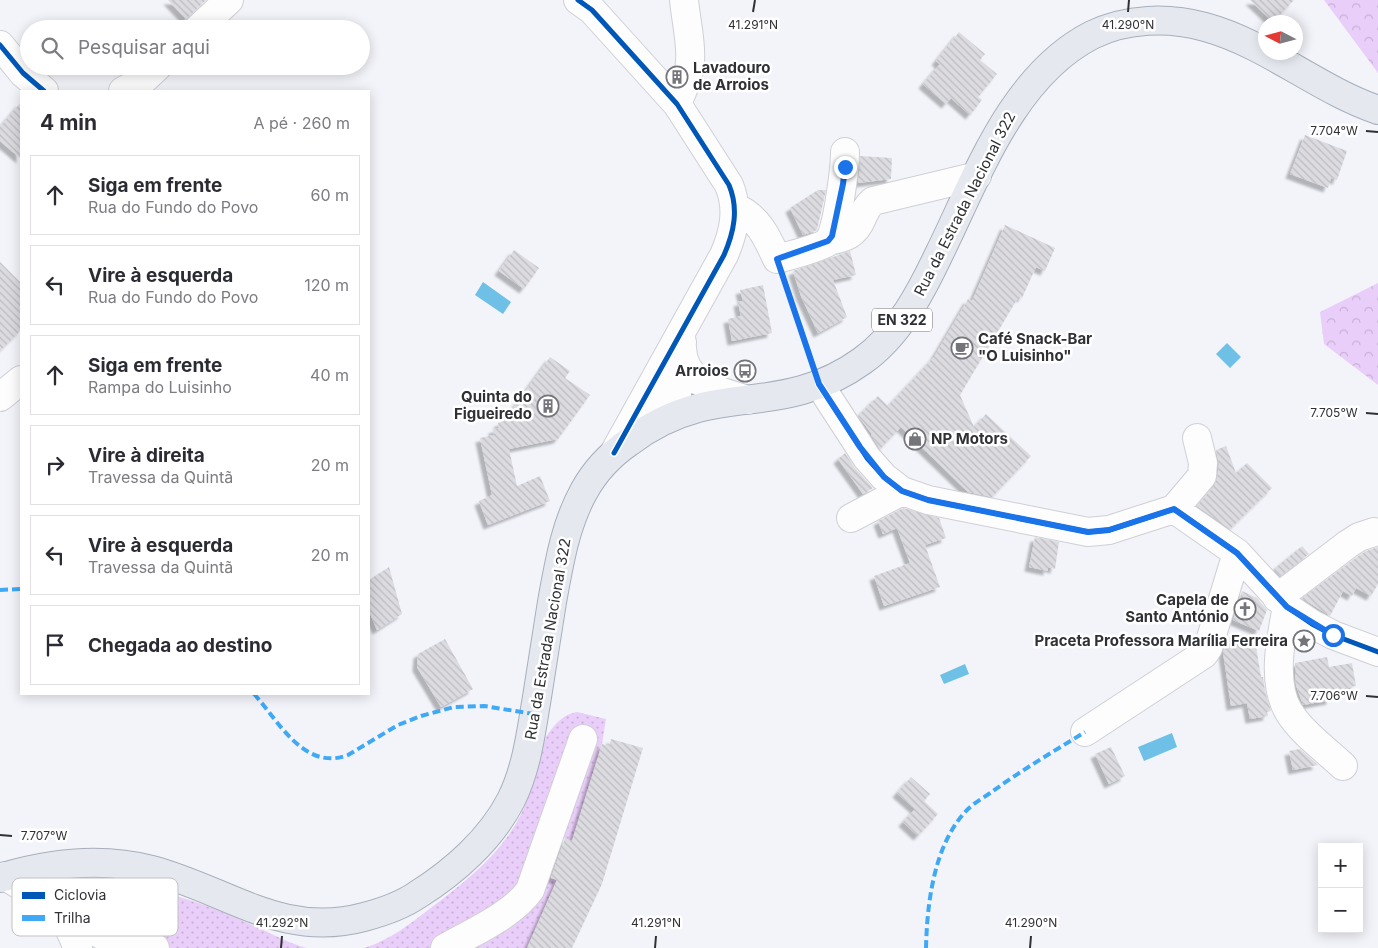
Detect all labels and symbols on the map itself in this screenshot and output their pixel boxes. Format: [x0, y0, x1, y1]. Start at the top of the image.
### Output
north arrow [1258, 15, 1303, 60]
text: 41.291°N [728, 17, 778, 32]
text: 41.290°N [1102, 17, 1154, 32]
place label: Lavadouro de Arroios [693, 58, 770, 94]
building icon: Lavadouro de Arroios [665, 65, 689, 89]
street label: Rua da Estrada Nacional 322 [910, 108, 1019, 299]
text: 7.704°W [1310, 123, 1358, 138]
route end [834, 156, 857, 179]
road number: EN 322 [872, 308, 932, 332]
place label: Café Snack-Bar "O Luisinho" [978, 329, 1092, 365]
cafe icon: Café Snack-Bar "O Luisinho" [950, 336, 974, 360]
bus stop icon: Arroios [733, 359, 757, 383]
place label: Arroios [675, 361, 729, 380]
place label: Quinta do Figueiredo [454, 387, 532, 423]
building icon: Quinta do Figueiredo [536, 394, 560, 418]
text: 7.705°W [1310, 405, 1358, 420]
shop icon: NP Motors [903, 427, 927, 451]
place label: NP Motors [931, 429, 1008, 448]
street label: Rua da Estrada Nacional 322 [520, 537, 575, 741]
place label: Capela de Santo António [1125, 590, 1229, 626]
church icon: Capela de Santo António [1233, 597, 1257, 621]
route start [1322, 624, 1345, 647]
place icon: Praceta Professora Marília Ferreira [1292, 629, 1316, 653]
place label: Praceta Professora Marília Ferreira [1034, 631, 1288, 650]
text: 7.706°W [1310, 688, 1358, 703]
text: 7.707°W [21, 828, 67, 843]
legend [12, 878, 178, 936]
text: Ciclovia [54, 886, 106, 903]
text: Trilha [54, 909, 91, 926]
text: 41.292°N [256, 915, 308, 930]
text: 41.291°N [631, 915, 681, 930]
text: 41.290°N [1005, 915, 1057, 930]

